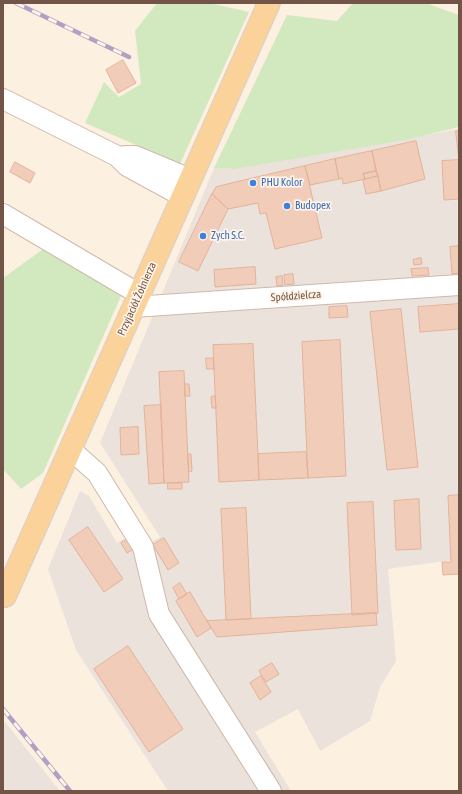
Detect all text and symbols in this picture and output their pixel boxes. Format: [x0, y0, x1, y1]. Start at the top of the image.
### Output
place label: PHU Kolor [261, 176, 302, 190]
marker: PHU Kolor [248, 178, 258, 188]
place label: Budopex [295, 199, 330, 213]
marker: Budopex [282, 201, 292, 211]
place label: Zych S.C. [211, 229, 245, 243]
marker: Zych S.C. [198, 231, 208, 241]
street label: Przyjaciół Żołnierza [115, 260, 159, 338]
street label: Spółdzielcza [270, 288, 322, 304]

